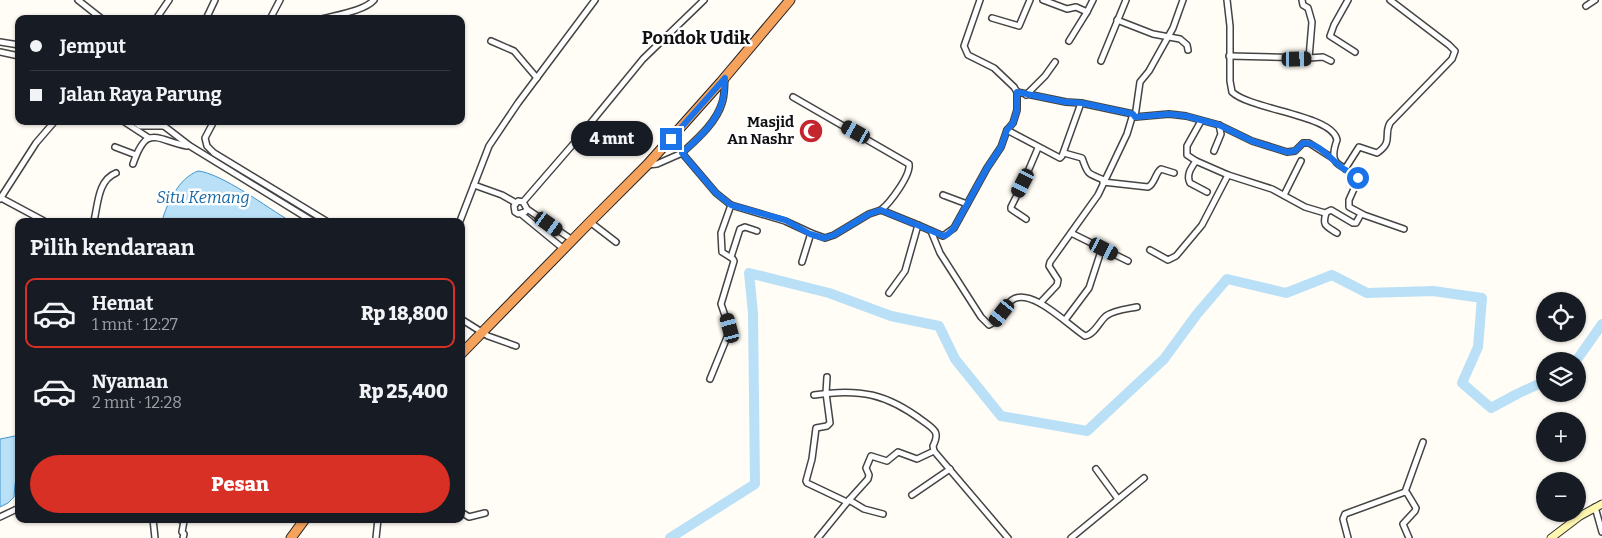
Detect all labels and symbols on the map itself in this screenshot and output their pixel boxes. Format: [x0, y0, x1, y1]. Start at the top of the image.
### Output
district label: Pondok Udik [642, 27, 751, 49]
car [1281, 51, 1312, 67]
place label: Masjid An Nashr [727, 113, 794, 148]
mosque icon: Masjid An Nashr [798, 118, 824, 144]
car [839, 118, 872, 146]
callout: 4 mnt [571, 122, 654, 156]
route end [660, 128, 682, 150]
car [1009, 166, 1036, 200]
route start [1347, 167, 1369, 189]
water label: Situ Kemang [156, 188, 250, 207]
car [532, 209, 565, 239]
car [1087, 236, 1120, 262]
car [986, 297, 1017, 329]
car [718, 312, 741, 344]

